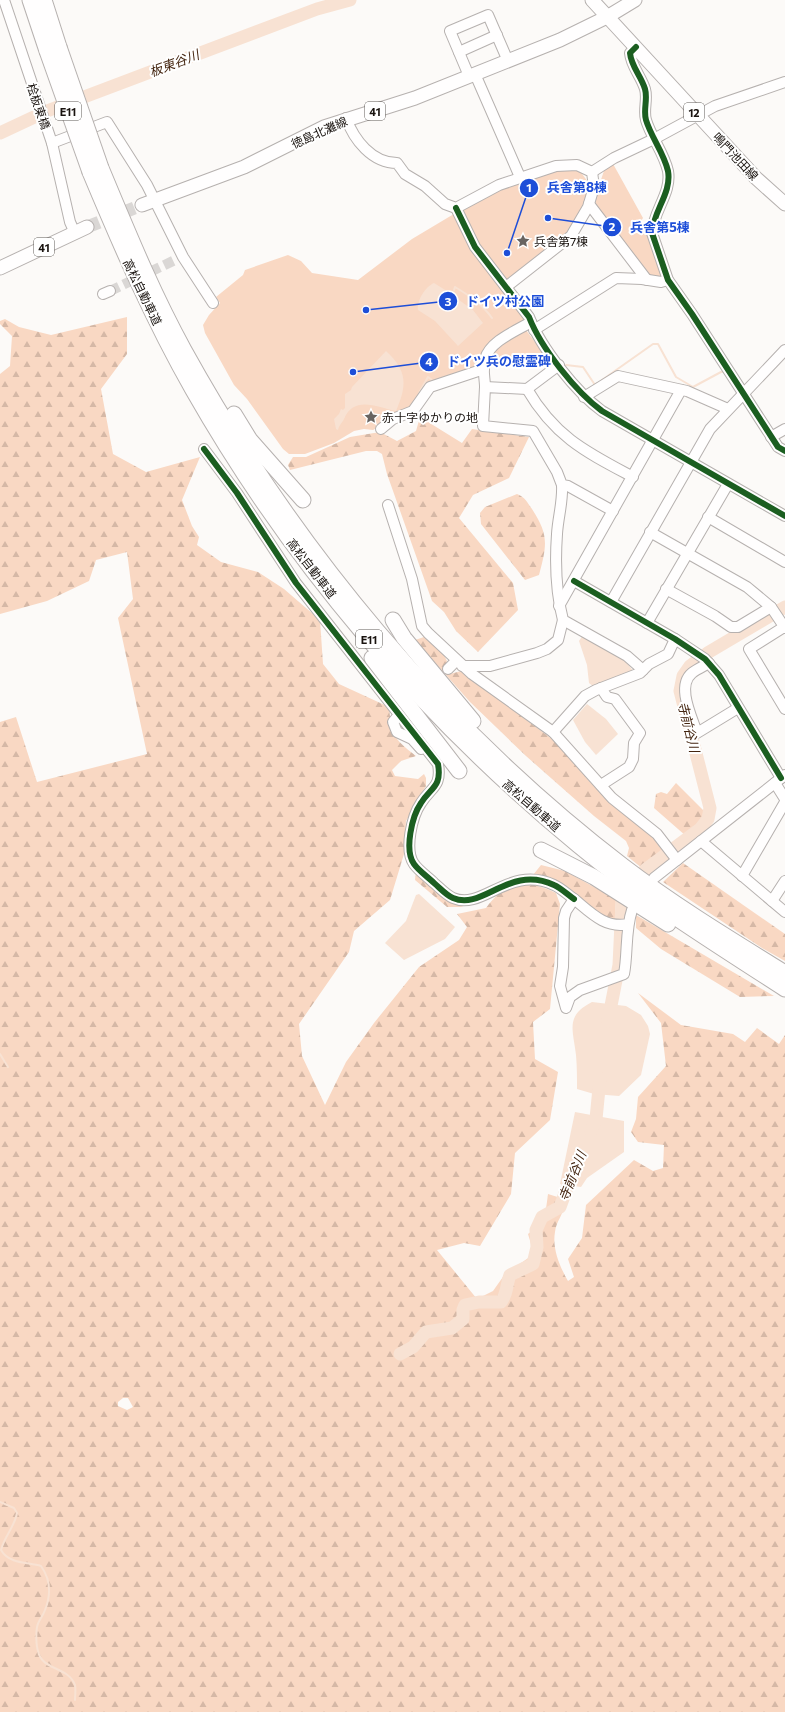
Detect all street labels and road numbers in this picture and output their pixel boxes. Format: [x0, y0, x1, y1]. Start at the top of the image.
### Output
street label: 桧板東橋 [25, 81, 53, 131]
road number: E11 [55, 102, 81, 120]
road number: 41 [365, 102, 385, 120]
road number: 12 [684, 103, 704, 121]
street label: 徳島北灘線 [289, 113, 349, 151]
street label: 鳴門池田線 [710, 129, 762, 183]
road number: 41 [34, 238, 54, 256]
street label: 高松自動車道 [121, 257, 165, 327]
street label: 高松自動車道 [284, 535, 340, 601]
road number: E11 [356, 630, 382, 648]
street label: 高松自動車道 [500, 776, 564, 834]

